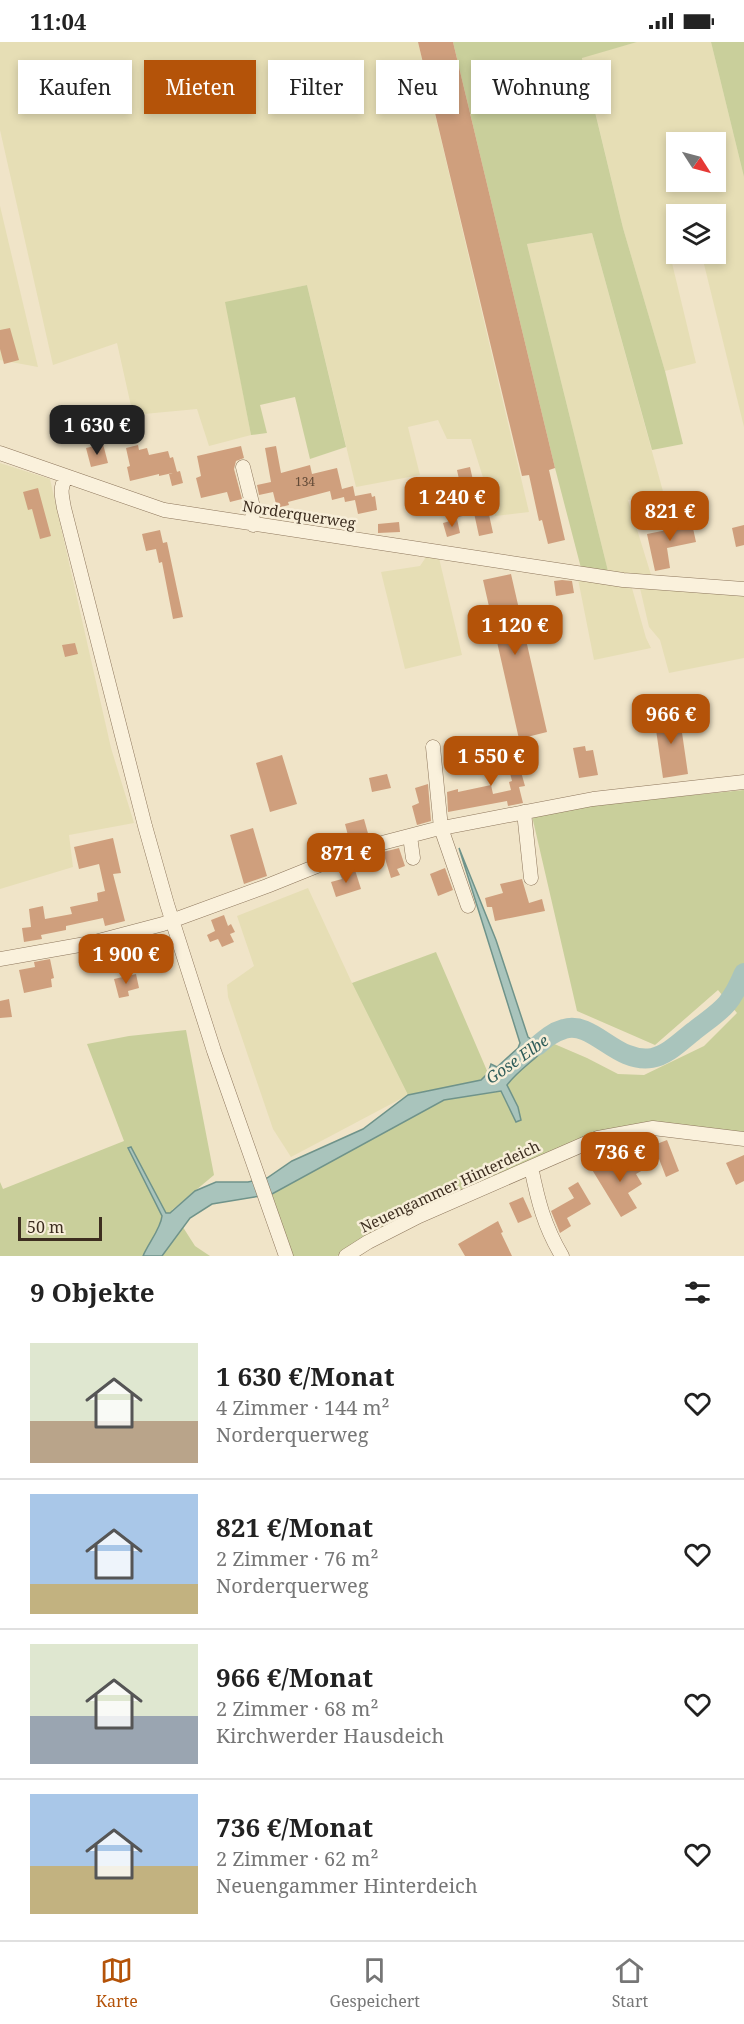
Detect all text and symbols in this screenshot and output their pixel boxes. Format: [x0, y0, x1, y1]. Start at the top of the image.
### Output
text: 11:04 [30, 6, 86, 36]
chip: Kaufen [18, 60, 132, 114]
chip: Mieten [144, 60, 256, 114]
chip: Filter [268, 60, 364, 114]
chip: Neu [376, 60, 459, 114]
chip: Wohnung [471, 60, 611, 114]
north arrow [666, 132, 726, 192]
map controls [666, 132, 726, 264]
button: layers [666, 204, 726, 264]
pin: 1 630 € [42, 405, 152, 456]
text: 1 630 € [64, 411, 130, 438]
house number: 134 [295, 473, 315, 490]
pin: 1 240 € [397, 477, 507, 528]
text: 1 240 € [419, 483, 485, 510]
pin: 821 € [628, 491, 712, 542]
street label: Norderquerweg [241, 495, 357, 533]
text: 821 € [645, 497, 695, 524]
pin: 1 120 € [460, 605, 570, 656]
text: 1 120 € [482, 611, 548, 638]
pin: 966 € [629, 694, 713, 745]
text: 966 € [646, 700, 696, 727]
pin: 1 550 € [436, 736, 546, 787]
text: 1 550 € [458, 742, 524, 769]
pin: 871 € [304, 833, 388, 884]
text: 871 € [321, 839, 371, 866]
pin: 1 900 € [71, 934, 181, 985]
text: 1 900 € [93, 940, 159, 967]
water label: Gose Elbe [481, 1029, 553, 1089]
pin: 736 € [578, 1132, 662, 1183]
street label: Neuengammer Hinterdeich [356, 1135, 543, 1237]
text: 736 € [595, 1138, 645, 1165]
scale bar [18, 1214, 102, 1242]
text: 50 m [27, 1216, 64, 1238]
text: 9 Objekte [30, 1274, 155, 1310]
icon: filters [681, 1276, 714, 1309]
text: 1 630 €/Monat [216, 1358, 395, 1394]
icon: home [78, 1367, 150, 1439]
icon: heart [681, 1387, 714, 1420]
text: 4 Zimmer · 144 m² [216, 1394, 390, 1421]
text: Norderquerweg [216, 1421, 368, 1448]
text: 821 €/Monat [216, 1509, 373, 1545]
icon: home [78, 1518, 150, 1590]
icon: heart [681, 1538, 714, 1571]
text: 2 Zimmer · 76 m² [216, 1545, 378, 1572]
text: Norderquerweg [216, 1572, 368, 1599]
text: 966 €/Monat [216, 1659, 373, 1695]
icon: home [78, 1668, 150, 1740]
icon: heart [681, 1688, 714, 1721]
text: 2 Zimmer · 68 m² [216, 1695, 378, 1722]
text: Kirchwerder Hausdeich [216, 1722, 444, 1749]
text: 736 €/Monat [216, 1809, 373, 1845]
icon: home [78, 1818, 150, 1890]
icon: heart [681, 1838, 714, 1871]
text: 2 Zimmer · 62 m² [216, 1845, 378, 1872]
text: Neuengammer Hinterdeich [216, 1872, 478, 1899]
tab: Karte [96, 1954, 138, 2012]
tab: Gespeichert [329, 1954, 420, 2012]
tab: Start [612, 1954, 648, 2012]

